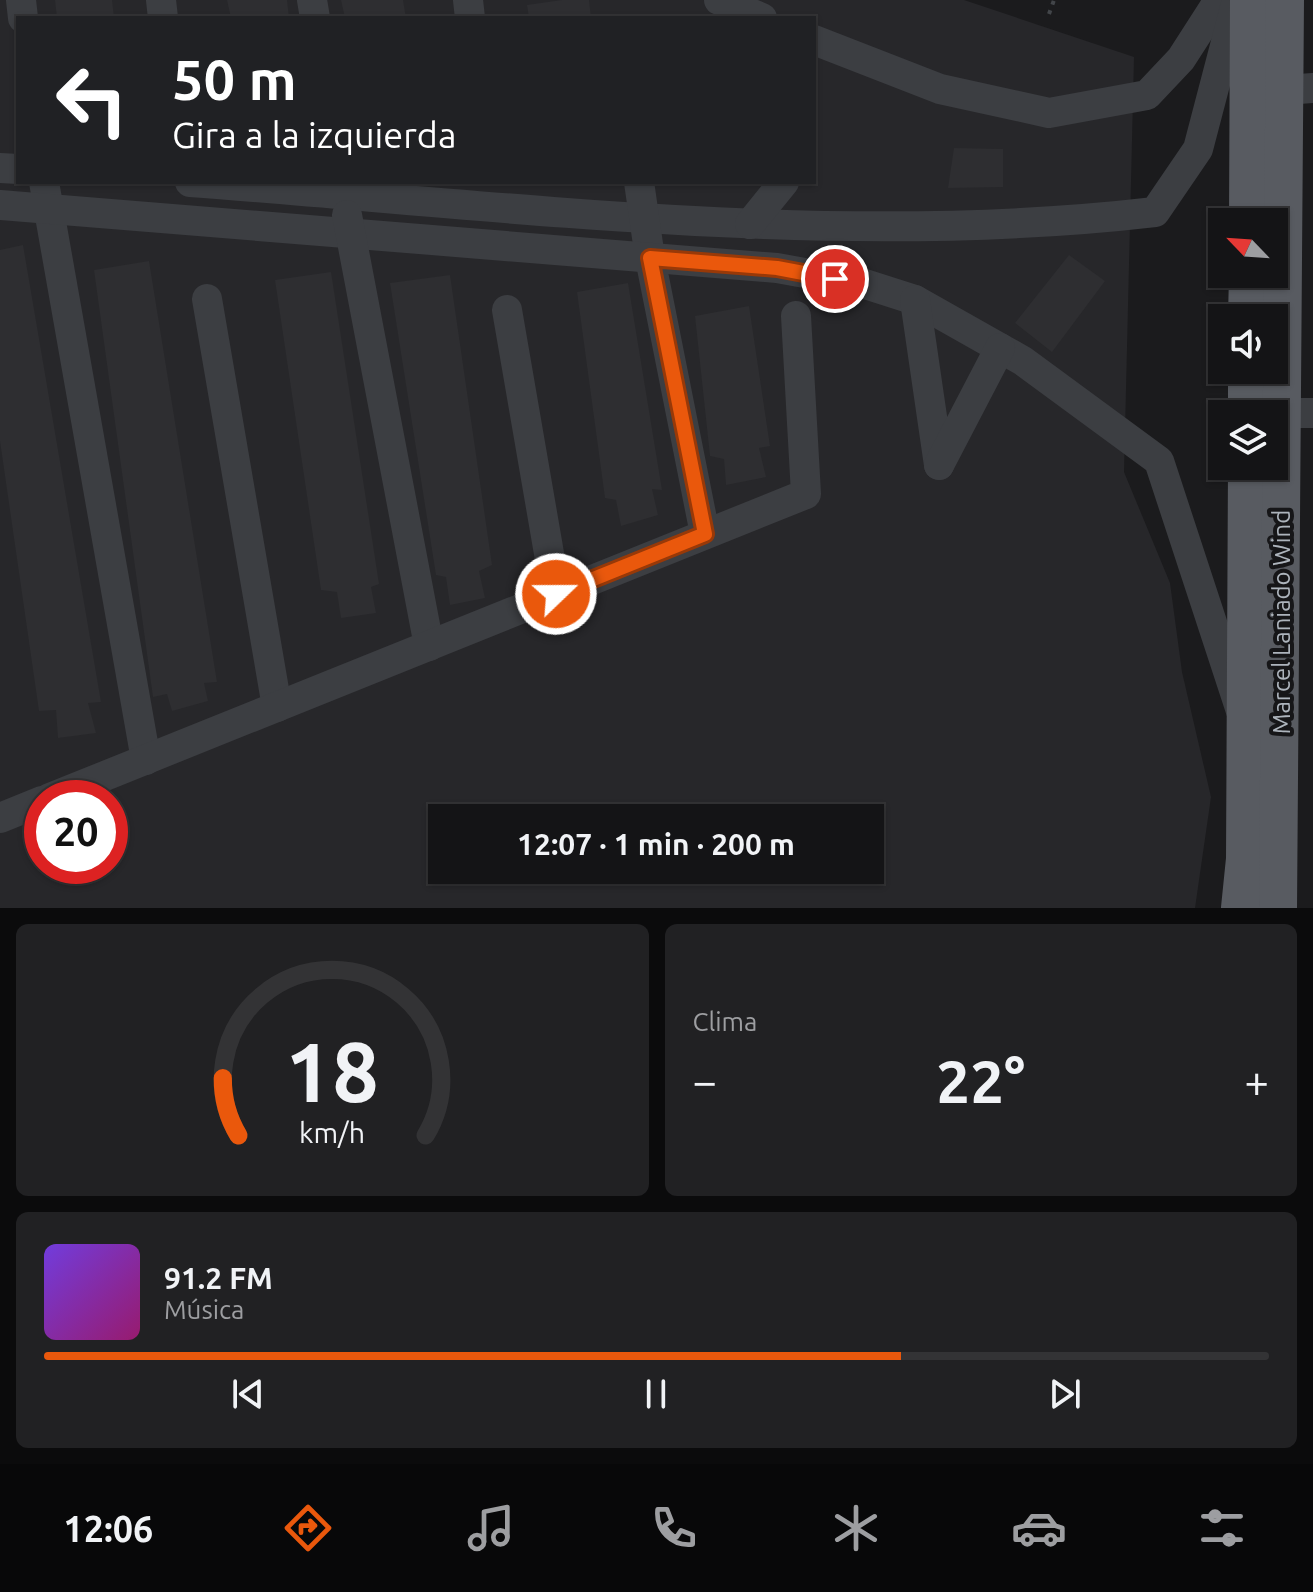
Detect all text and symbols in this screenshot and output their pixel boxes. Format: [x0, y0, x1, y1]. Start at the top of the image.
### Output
icon: left [40, 48, 144, 152]
text: 50 m [172, 48, 297, 111]
text: Gira a la izquierda [172, 114, 456, 155]
north arrow [1208, 208, 1288, 288]
map controls [1208, 208, 1288, 480]
pin [801, 245, 869, 313]
icon: arrive [813, 257, 857, 301]
button: sound [1208, 304, 1288, 384]
button: layers [1208, 400, 1288, 480]
street label: Marcel Laniado Wind [1268, 510, 1295, 734]
position arrow [514, 552, 598, 636]
speed limit sign: 20 [24, 780, 128, 884]
text: 12:07 · 1 min · 200 m [517, 827, 795, 861]
text: Clima [693, 1007, 757, 1036]
text: 18 [285, 1024, 379, 1118]
text: 22° [936, 1047, 1025, 1114]
text: − [693, 1056, 717, 1105]
text: + [1244, 1056, 1269, 1105]
text: km/h [299, 1116, 365, 1148]
text: 91.2 FM [164, 1261, 273, 1295]
text: Música [164, 1295, 244, 1324]
icon: previous [226, 1372, 270, 1416]
icon: pause [634, 1372, 678, 1416]
icon: next [1043, 1372, 1087, 1416]
icon: directions [280, 1500, 336, 1556]
icon: music [463, 1500, 519, 1556]
icon: phone [646, 1500, 702, 1556]
icon: climate [828, 1500, 884, 1556]
icon: car [1011, 1500, 1067, 1556]
icon: filters [1194, 1500, 1250, 1556]
text: 12:06 [63, 1508, 153, 1549]

